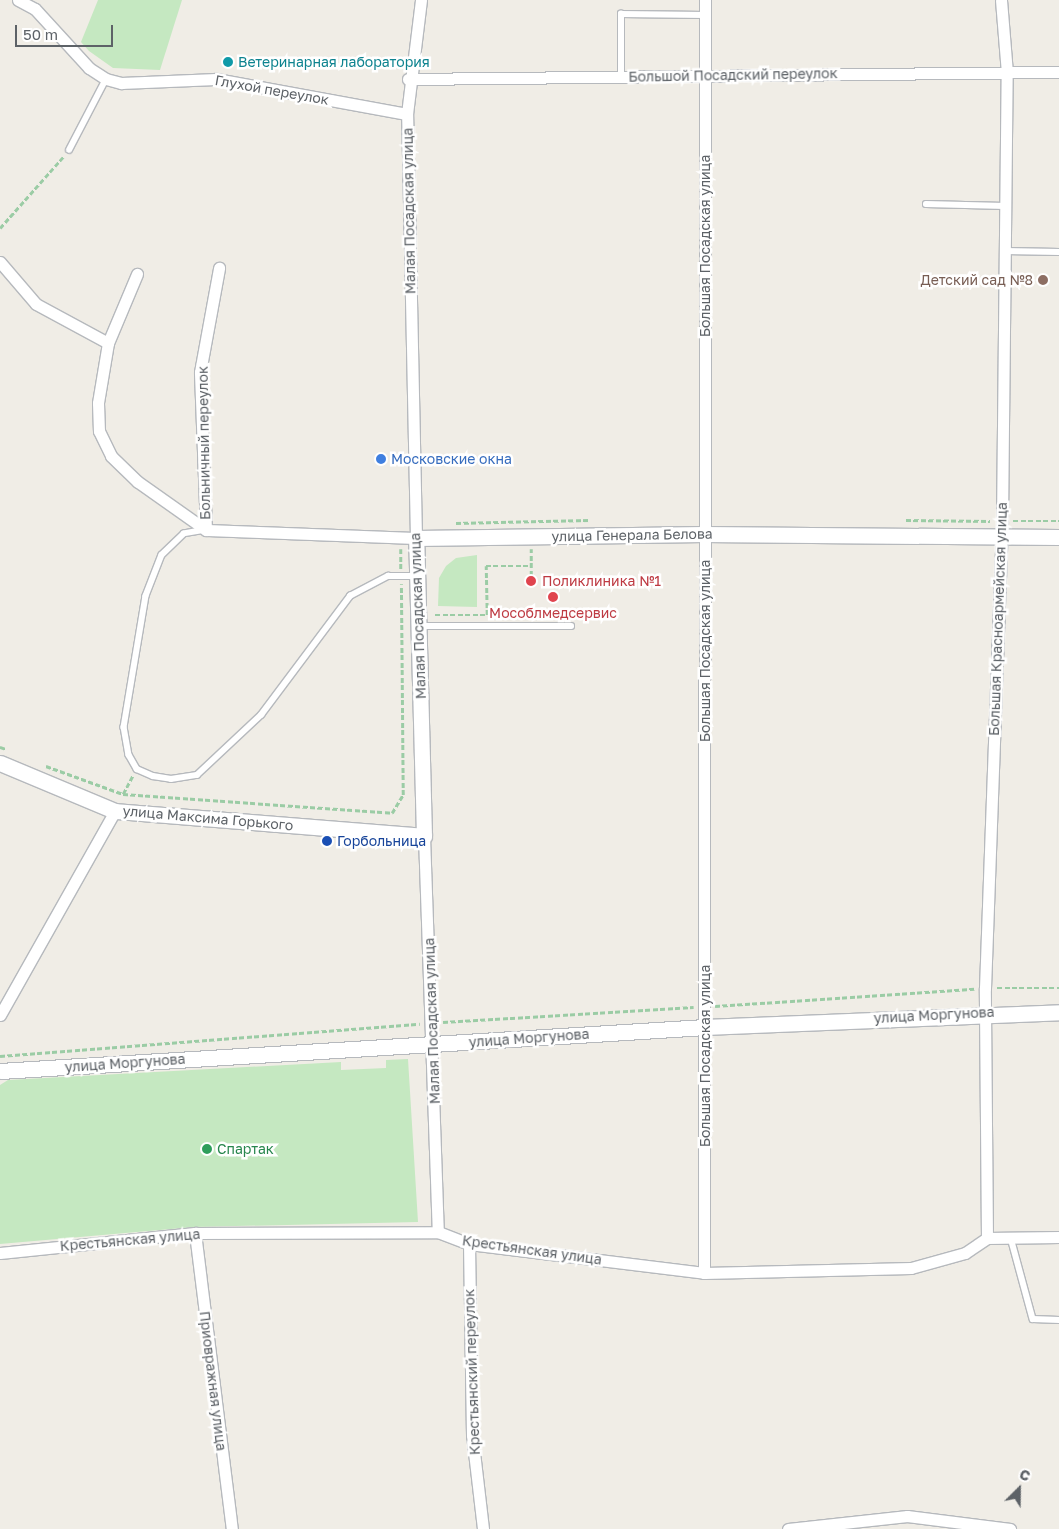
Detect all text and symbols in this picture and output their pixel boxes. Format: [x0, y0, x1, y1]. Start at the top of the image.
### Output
scale bar [18, 15, 115, 47]
text: 50 m [23, 25, 58, 43]
place label: Ветеринарная лаборатория [238, 54, 430, 70]
marker: Ветеринарная лаборатория [222, 56, 234, 68]
street label: Большой Посадский переулок [628, 65, 838, 85]
street label: Глухой переулок [214, 72, 330, 108]
street label: Малая Посадская улица [399, 128, 419, 294]
street label: Большая Посадская улица [697, 155, 713, 337]
place label: Детский сад №8 [921, 272, 1033, 288]
marker: Детский сад №8 [1037, 274, 1049, 286]
street label: Больничный переулок [194, 366, 214, 520]
place label: Московские окна [391, 451, 512, 467]
marker: Московские окна [375, 453, 387, 465]
street label: Большая Красноармейская улица [986, 502, 1010, 736]
street label: улица Генерала Белова [551, 525, 713, 545]
street label: Малая Посадская улица [407, 533, 429, 699]
street label: Большая Посадская улица [697, 560, 713, 742]
place label: Поликлиника №1 [542, 573, 661, 589]
marker: Поликлиника №1 [524, 574, 538, 588]
marker: Мособлмедсервис [547, 591, 559, 603]
place label: Мособлмедсервис [489, 605, 617, 621]
street label: улица Максима Горького [122, 802, 294, 834]
place label: Горбольница [337, 833, 426, 849]
marker: Горбольница [321, 835, 333, 847]
street label: Малая Посадская улица [421, 938, 443, 1104]
street label: Большая Посадская улица [697, 965, 713, 1147]
street label: улица Моргунова [873, 1003, 995, 1027]
street label: улица Моргунова [468, 1025, 590, 1051]
street label: улица Моргунова [64, 1050, 186, 1076]
place label: Спартак [217, 1141, 274, 1157]
marker: Спартак [201, 1143, 213, 1155]
street label: Крестьянская улица [59, 1225, 201, 1255]
street label: Крестьянская улица [461, 1232, 603, 1268]
street label: Крестьянский переулок [461, 1289, 483, 1455]
street label: Приовражная улица [196, 1310, 230, 1452]
north arrow [994, 1464, 1044, 1514]
text: С [1017, 1465, 1033, 1484]

